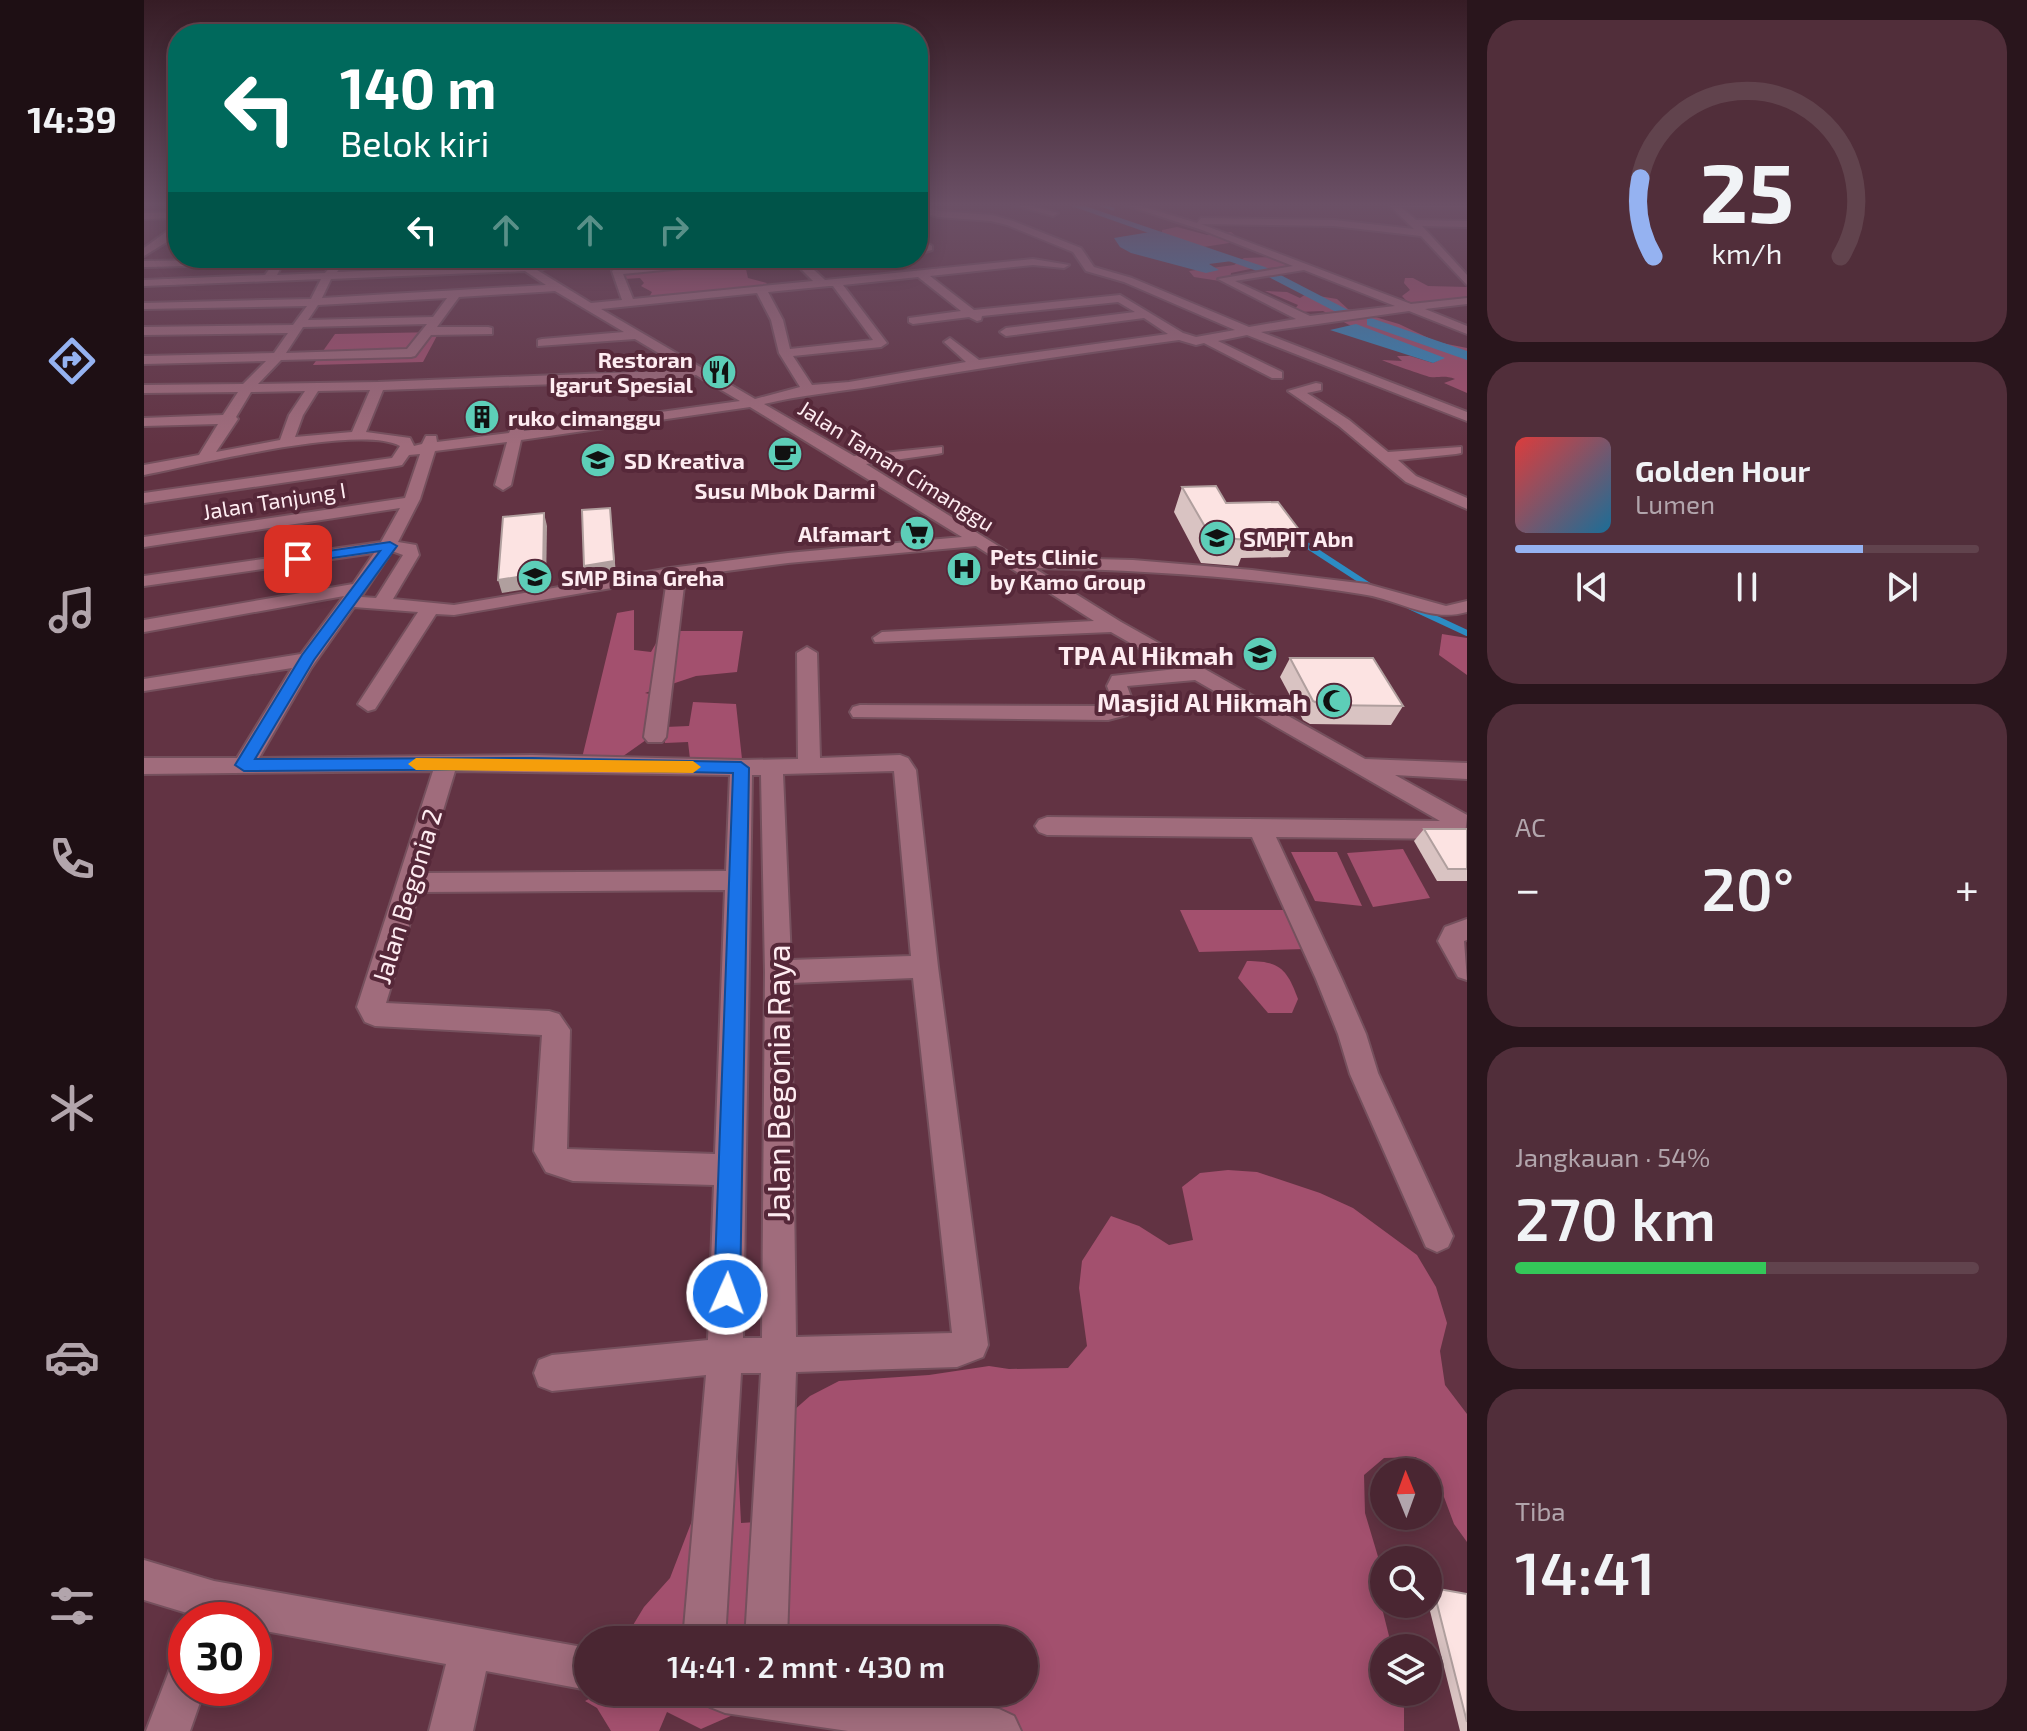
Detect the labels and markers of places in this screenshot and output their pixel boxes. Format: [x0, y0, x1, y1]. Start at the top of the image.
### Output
place label: Restoran Igarut Spesial [549, 346, 694, 397]
restaurant icon: Restoran Igarut Spesial [700, 353, 738, 391]
building icon: ruko cimanggu [463, 398, 501, 436]
place label: ruko cimanggu [508, 404, 661, 430]
cafe icon: Susu Mbok Darmi [766, 435, 804, 473]
school or university icon: SD Kreativa [579, 441, 617, 479]
place label: SD Kreativa [624, 447, 745, 473]
place label: Susu Mbok Darmi [695, 477, 875, 503]
supermarket icon: Alfamart [898, 514, 936, 552]
school or university icon: SMPIT Abn [1198, 519, 1236, 557]
place label: Alfamart [798, 520, 891, 546]
pin [264, 525, 332, 593]
place label: SMPIT Abn [1243, 525, 1354, 551]
place label: Pets Clinic by Kamo Group [990, 543, 1146, 595]
hospital icon: Pets Clinic by Kamo Group [945, 550, 983, 588]
school or university icon: SMP Bina Greha [516, 558, 554, 596]
place label: SMP Bina Greha [561, 564, 724, 590]
school or university icon: TPA Al Hikmah [1241, 635, 1279, 673]
place label: TPA Al Hikmah [1058, 639, 1234, 670]
mosque icon: Masjid Al Hikmah [1315, 682, 1353, 720]
place label: Masjid Al Hikmah [1097, 686, 1308, 717]

